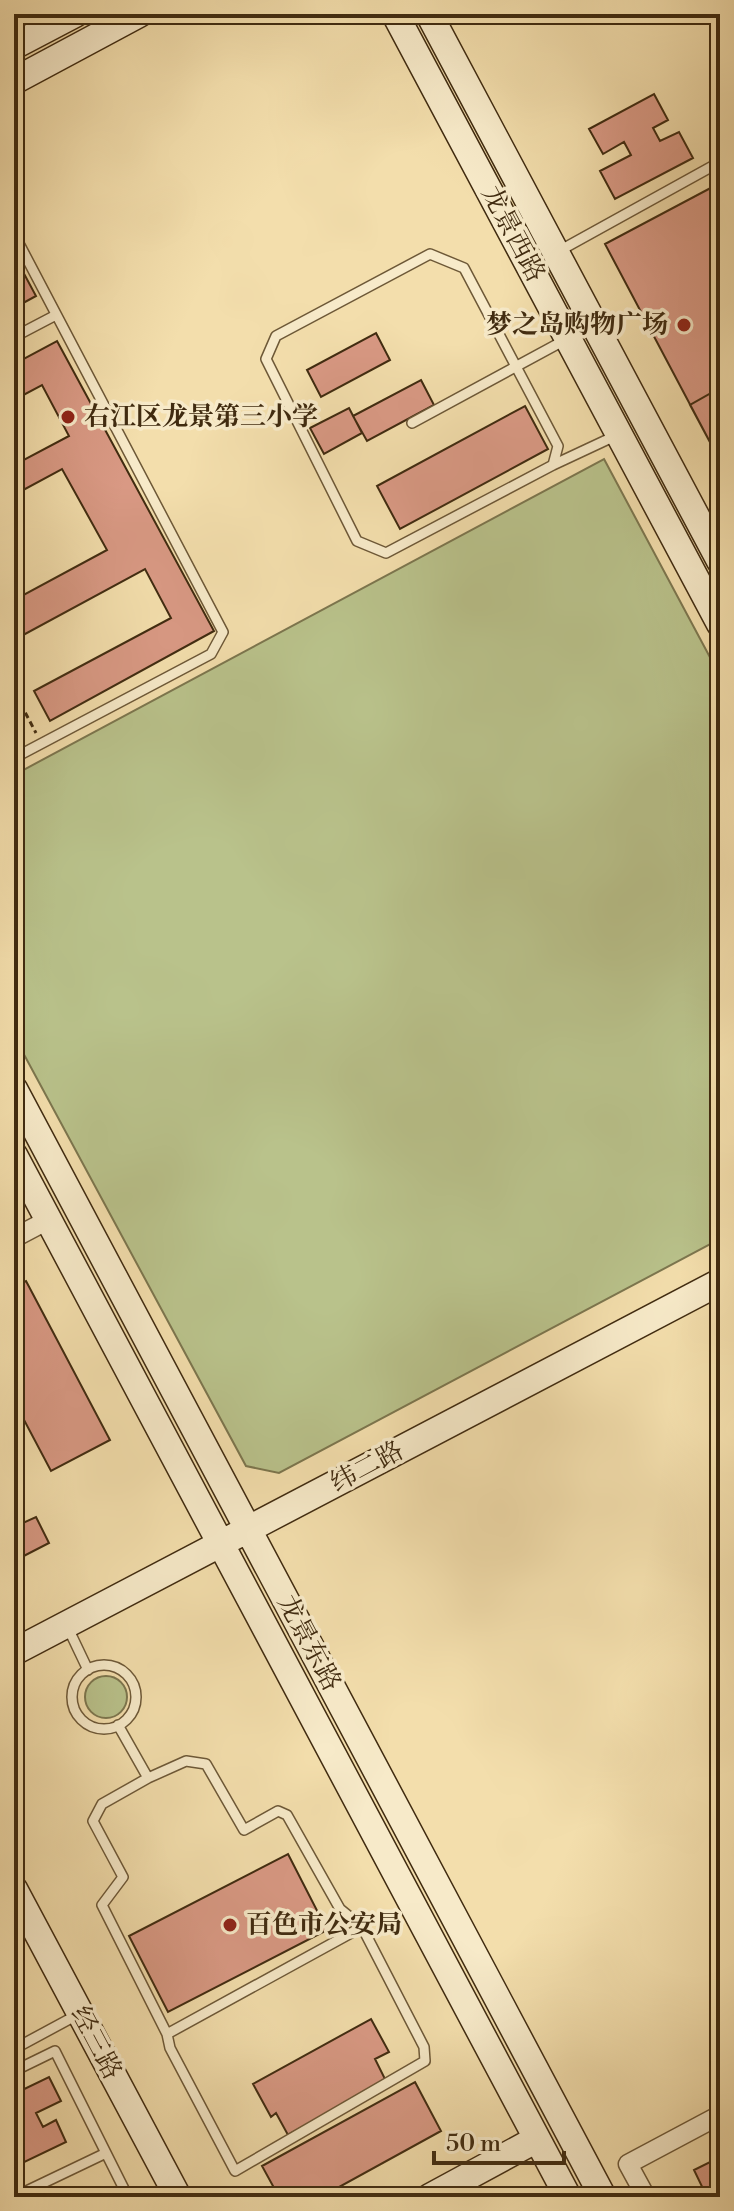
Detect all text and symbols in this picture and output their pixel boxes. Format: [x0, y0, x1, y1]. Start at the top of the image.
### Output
street label: 龙景西路 [474, 181, 552, 287]
place label: 梦之岛购物广场 [486, 309, 668, 341]
marker: 梦之岛购物广场 [675, 316, 693, 334]
place label: 右江区龙景第三小学 [84, 401, 318, 433]
marker: 右江区龙景第三小学 [59, 408, 77, 426]
street label: 纬二路 [325, 1435, 409, 1499]
street label: 龙景东路 [270, 1590, 348, 1696]
place label: 百色市公安局 [246, 1909, 402, 1941]
marker: 百色市公安局 [221, 1916, 239, 1934]
street label: 经三路 [64, 2001, 128, 2085]
scale bar [434, 2115, 564, 2165]
text: 50 m [446, 2129, 501, 2159]

